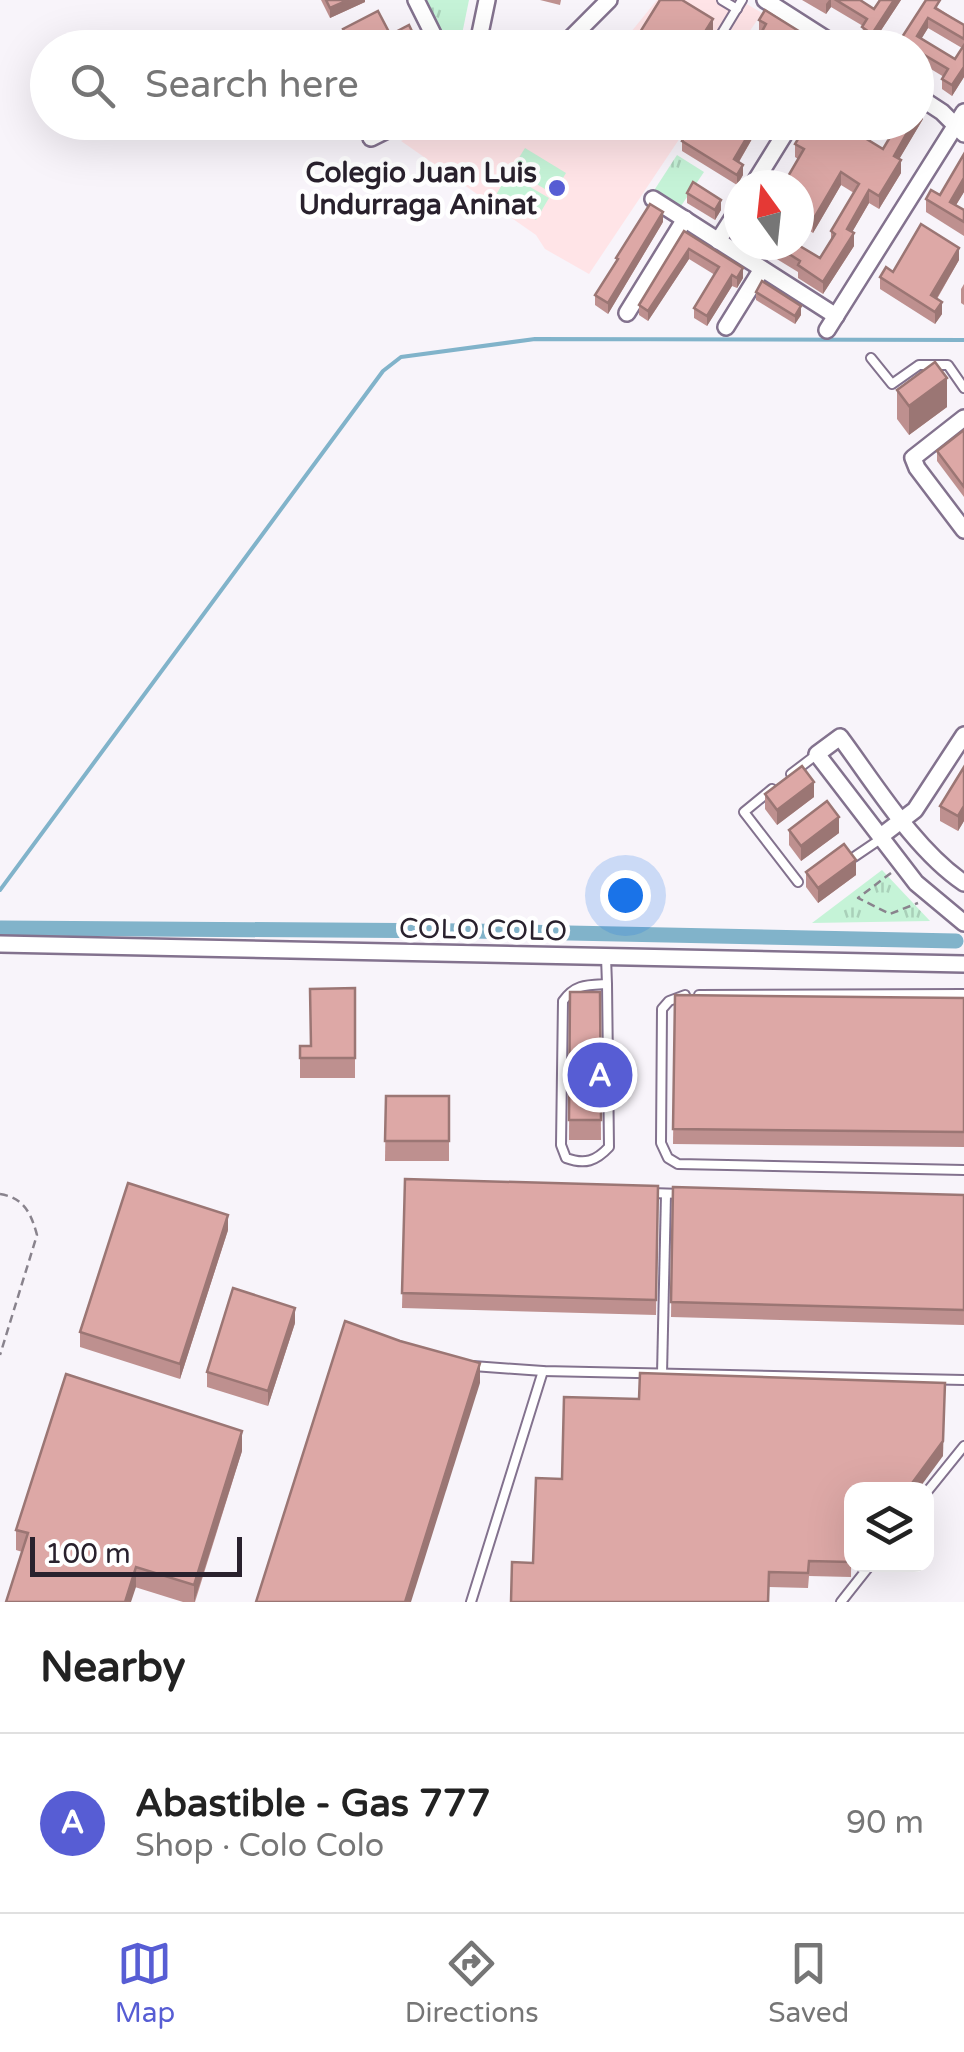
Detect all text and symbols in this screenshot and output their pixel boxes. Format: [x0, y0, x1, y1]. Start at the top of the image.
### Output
search box [30, 30, 934, 140]
icon: search [65, 58, 120, 113]
text: Search here [145, 62, 359, 108]
place label: Colegio Juan Luis Undurraga Aninat [299, 156, 537, 222]
north arrow [724, 170, 814, 260]
marker: Colegio Juan Luis Undurraga Aninat [546, 177, 568, 199]
your location [600, 870, 651, 921]
street label: COLO COLO [399, 912, 567, 948]
pin: A [568, 1038, 632, 1112]
map controls [844, 1482, 934, 1572]
button: layers [844, 1482, 934, 1572]
scale bar [30, 1532, 242, 1576]
text: 100 m [45, 1537, 131, 1571]
text: Nearby [40, 1642, 185, 1693]
text: Abastible - Gas 777 [135, 1781, 491, 1827]
text: A [61, 1804, 84, 1842]
text: 90 m [846, 1804, 924, 1842]
text: Shop · Colo Colo [135, 1827, 384, 1865]
tab: Map [115, 1936, 175, 2030]
tab: Directions [405, 1936, 539, 2030]
tab: Saved [768, 1936, 849, 2030]

